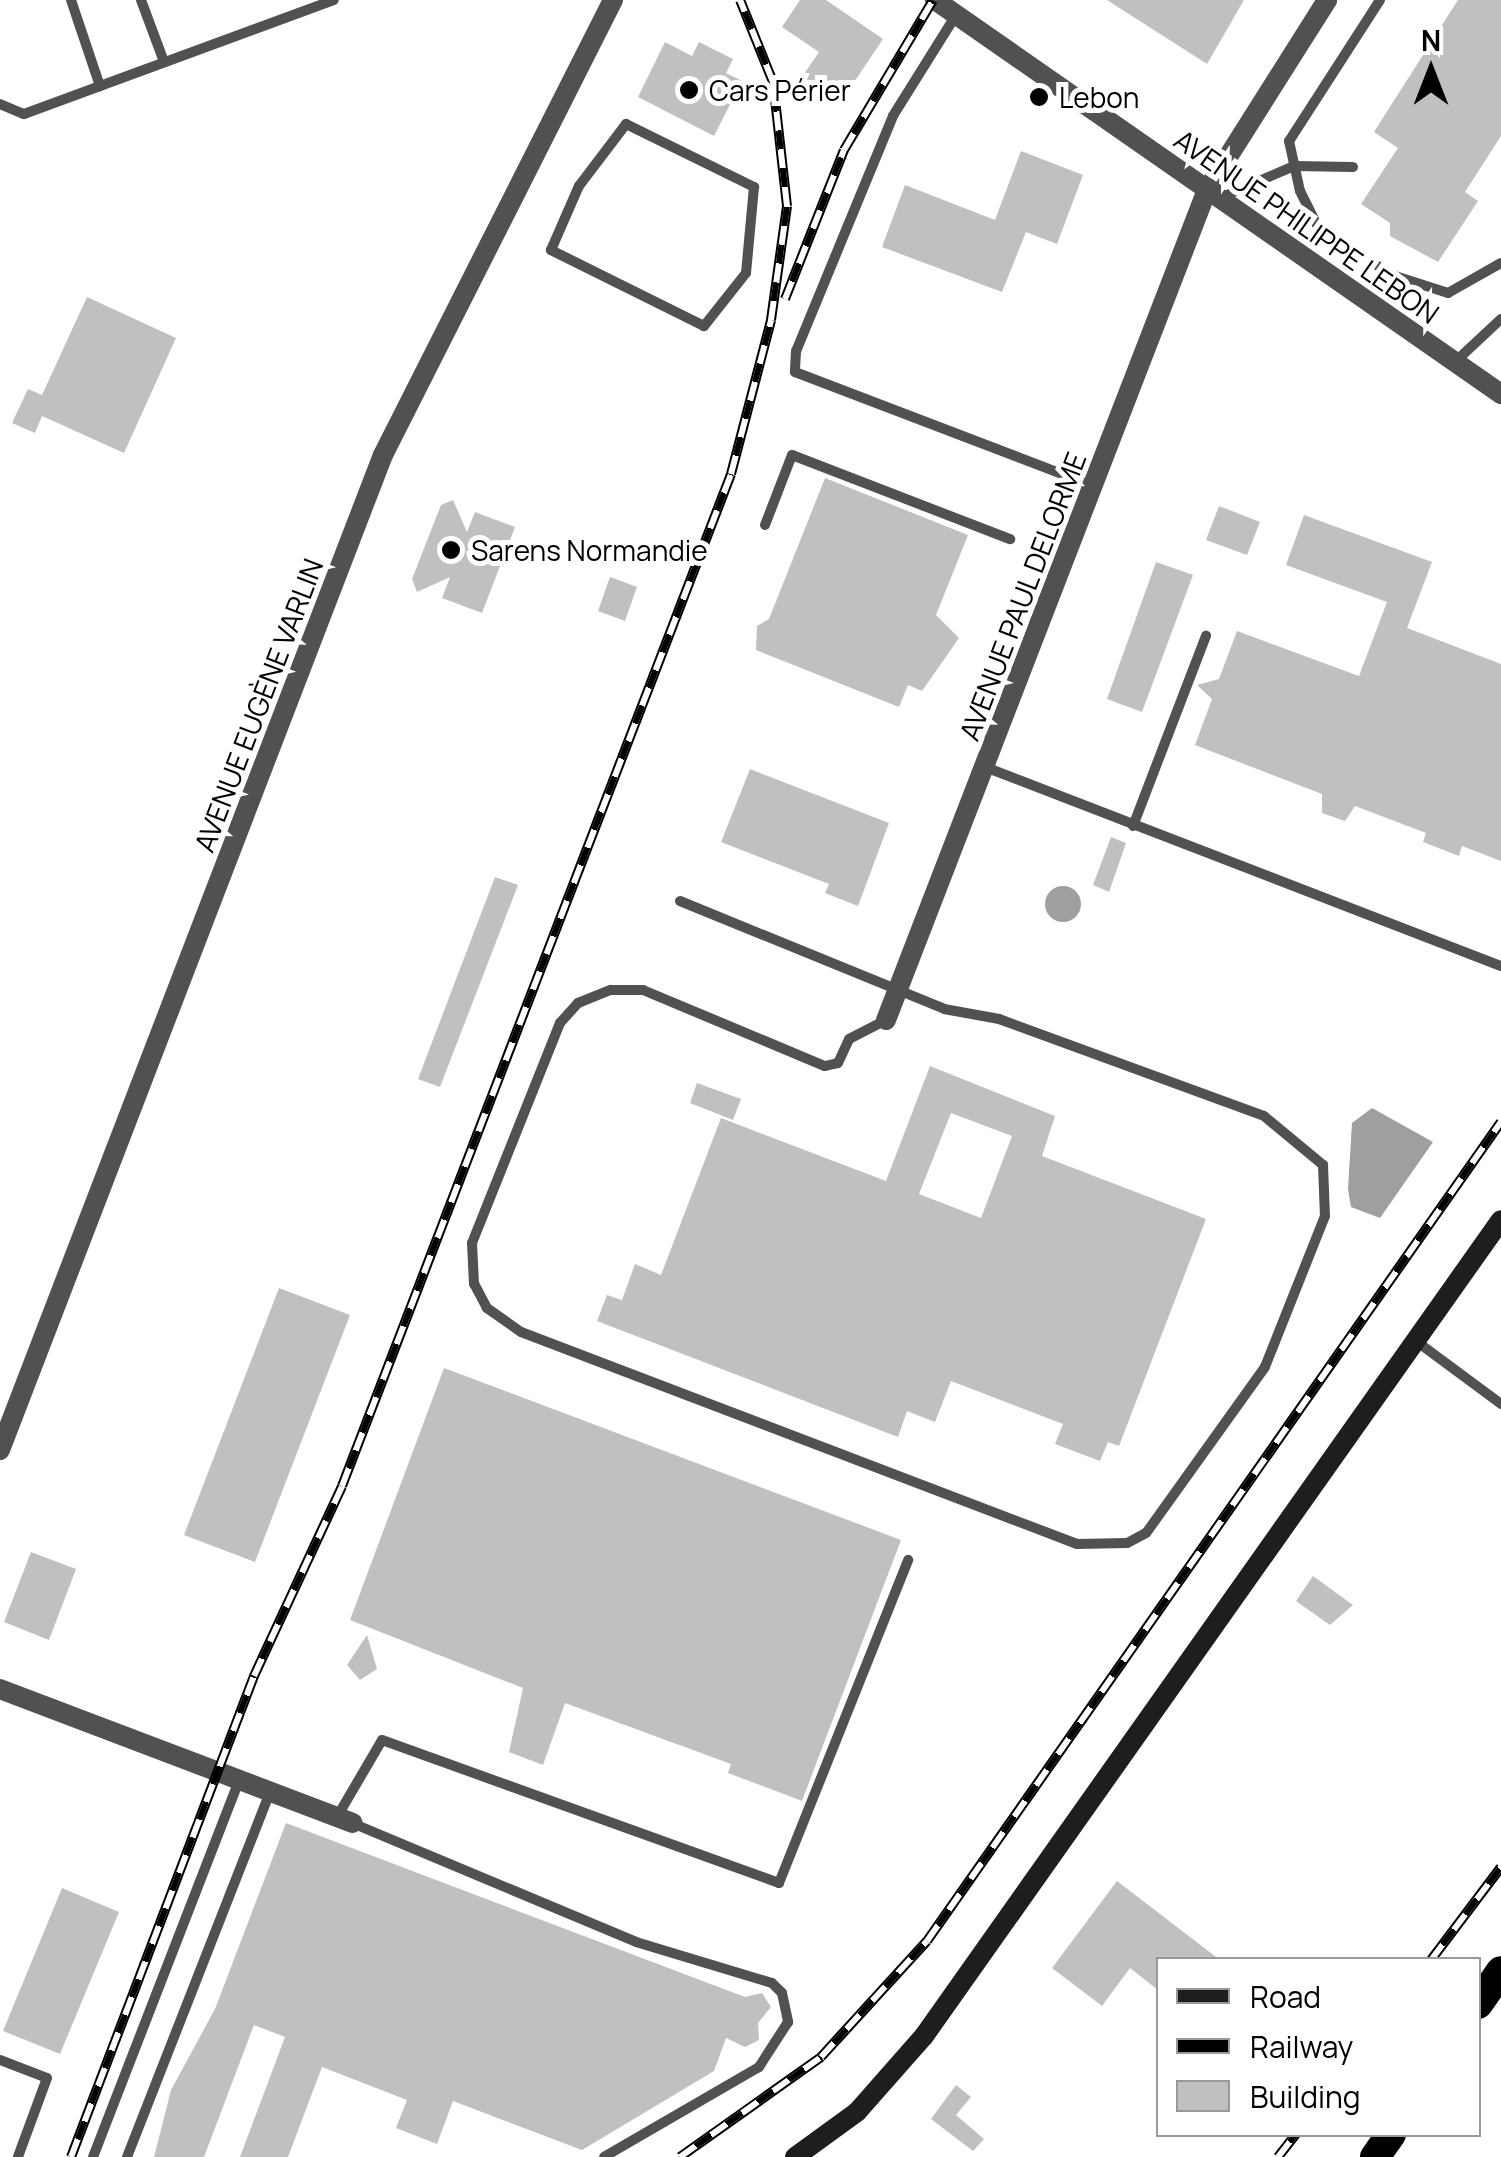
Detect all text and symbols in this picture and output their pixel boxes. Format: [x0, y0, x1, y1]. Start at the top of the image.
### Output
north arrow [1381, 20, 1481, 120]
text: N [1421, 21, 1441, 59]
place label: Cars Périer [709, 73, 851, 107]
marker: Cars Périer [678, 79, 700, 101]
place label: Lebon [1059, 80, 1139, 114]
marker: Lebon [1028, 86, 1050, 108]
street label: AVENUE PHILIPPE LEBON [1168, 122, 1446, 330]
street label: AVENUE PAUL DELORME [951, 447, 1093, 745]
place label: Sarens Normandie [471, 533, 708, 567]
marker: Sarens Normandie [440, 539, 462, 561]
street label: AVENUE EUGÈNE VARLIN [187, 554, 329, 856]
legend [1156, 1957, 1481, 2137]
text: Road [1250, 1976, 1321, 2017]
text: Railway [1250, 2026, 1353, 2067]
text: Building [1250, 2076, 1361, 2117]

